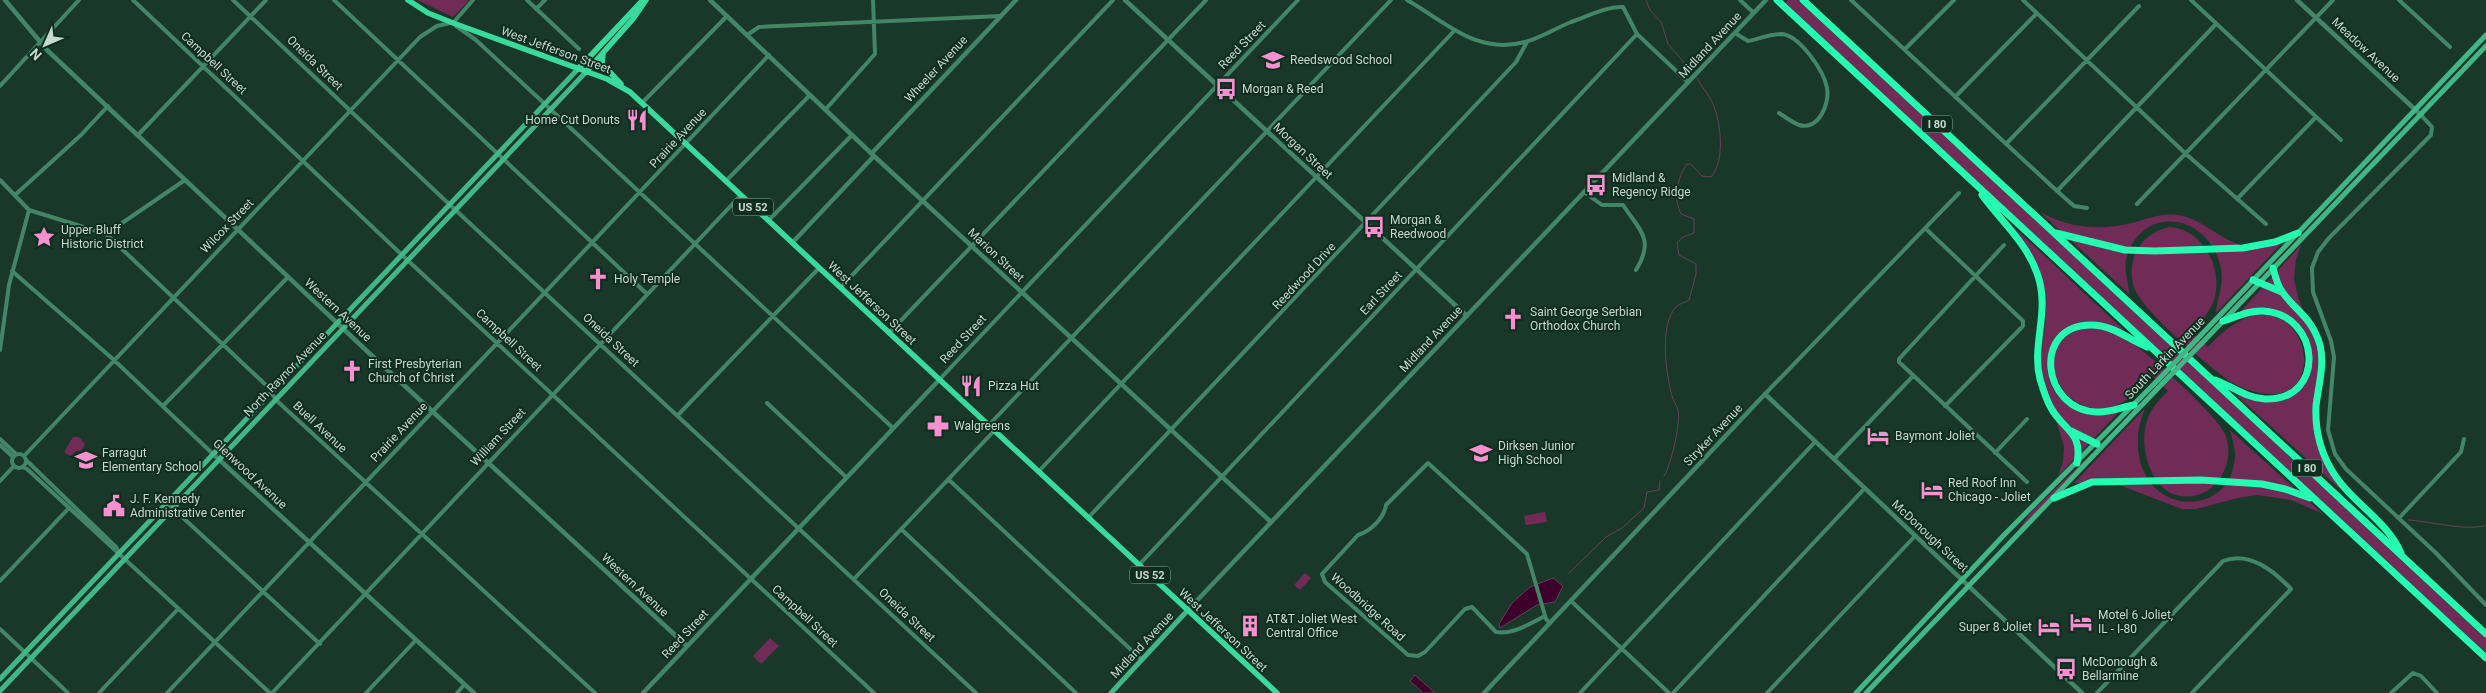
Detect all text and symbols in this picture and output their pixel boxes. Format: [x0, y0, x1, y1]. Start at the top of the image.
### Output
street label: Midland Avenue [1676, 9, 1744, 81]
street label: Meadow Avenue [2329, 15, 2403, 85]
street label: Reed Street [1216, 18, 1268, 72]
north arrow [20, 20, 70, 70]
street label: West Jefferson Street [499, 24, 613, 76]
street label: Campbell Street [178, 29, 250, 97]
street label: Oneida Street [284, 33, 346, 93]
street label: Wheeler Avenue [902, 33, 970, 105]
text: N [27, 45, 45, 63]
school or university icon: Reedswood School [1260, 47, 1286, 73]
place label: Reedswood School [1290, 53, 1392, 67]
bus stop icon: Morgan & Reed [1213, 76, 1239, 102]
place label: Morgan & Reed [1242, 82, 1323, 96]
street label: Prairie Avenue [647, 105, 709, 171]
restaurant icon: Home Cut Donuts [624, 107, 650, 133]
place label: Home Cut Donuts [525, 113, 620, 127]
road number: I 80 [1922, 116, 1952, 132]
street label: Morgan Street [1271, 120, 1336, 182]
place label: Midland & Regency Ridge [1612, 171, 1691, 199]
bus stop icon: Midland & Regency Ridge [1583, 172, 1609, 198]
street label: Wilcox Street [198, 196, 256, 256]
road number: US 52 [733, 198, 773, 216]
place label: Morgan & Reedwood [1390, 213, 1446, 241]
bus stop icon: Morgan & Reedwood [1361, 214, 1387, 240]
place label: Upper Bluff Historic District [61, 223, 144, 251]
place icon: Upper Bluff Historic District [31, 224, 57, 250]
street label: Marion Street [965, 225, 1027, 285]
street label: Reedwood Drive [1269, 240, 1339, 312]
street label: West Jefferson Street [825, 258, 919, 348]
church icon: Holy Temple [585, 266, 611, 292]
street label: Earl Street [1357, 268, 1405, 318]
place label: Holy Temple [614, 272, 680, 286]
street label: Western Avenue [302, 275, 374, 345]
street label: Midland Avenue [1397, 303, 1465, 375]
place label: Saint George Serbian Orthodox Church [1530, 305, 1642, 333]
street label: Campbell Street [473, 306, 545, 374]
church icon: Saint George Serbian Orthodox Church [1500, 306, 1526, 332]
street label: Oneida Street [580, 310, 642, 370]
street label: Reed Street [937, 312, 989, 366]
street label: South Larkin Avenue [2122, 314, 2208, 402]
street label: North Raynor Avenue [241, 329, 329, 419]
place label: First Presbyterian Church of Christ [368, 357, 462, 385]
church icon: First Presbyterian Church of Christ [339, 358, 365, 384]
restaurant icon: Pizza Hut [958, 373, 984, 399]
place label: Pizza Hut [988, 379, 1039, 393]
street label: Buell Avenue [290, 399, 350, 455]
street label: Prairie Avenue [368, 399, 430, 465]
street label: Stryker Avenue [1681, 401, 1745, 469]
street label: William Street [468, 405, 528, 469]
pharmacy icon: Walgreens [925, 413, 951, 439]
place label: Walgreens [954, 419, 1010, 433]
hotel icon: Baymont Joliet [1865, 423, 1891, 449]
place label: Baymont Joliet [1895, 429, 1975, 443]
street label: Glenwood Avenue [210, 436, 290, 512]
place label: Dirksen Junior High School [1498, 439, 1575, 467]
school or university icon: Dirksen Junior High School [1468, 440, 1494, 466]
place label: Farragut Elementary School [102, 446, 202, 474]
school or university icon: Farragut Elementary School [73, 447, 99, 473]
road number: I 80 [2292, 459, 2322, 476]
place label: Red Roof Inn Chicago - Joliet [1948, 476, 2031, 504]
hotel icon: Red Roof Inn Chicago - Joliet [1919, 477, 1945, 503]
place label: J. F. Kennedy Administrative Center [130, 492, 245, 520]
public building icon: J. F. Kennedy Administrative Center [101, 493, 127, 519]
street label: McDonough Street [1889, 497, 1971, 575]
street label: Western Avenue [599, 550, 671, 620]
road number: US 52 [1130, 566, 1170, 584]
street label: Woodbridge Road [1328, 570, 1408, 644]
street label: Campbell Street [769, 582, 841, 650]
street label: Oneida Street [876, 585, 938, 645]
street label: West Jefferson Street [1176, 585, 1270, 675]
street label: Reed Street [659, 607, 711, 661]
place label: Motel 6 Joliet, IL - I-80 [2098, 608, 2173, 636]
street label: Midland Avenue [1108, 609, 1176, 681]
hotel icon: Motel 6 Joliet, IL - I-80 [2068, 609, 2094, 635]
place label: AT&T Joliet West Central Office [1266, 612, 1357, 640]
building icon: AT&T Joliet West Central Office [1237, 613, 1263, 639]
hotel icon: Super 8 Joliet [2036, 614, 2062, 640]
place label: Super 8 Joliet [1959, 620, 2032, 634]
place label: McDonough & Bellarmine [2082, 655, 2158, 683]
bus stop icon: McDonough & Bellarmine [2053, 656, 2079, 682]

